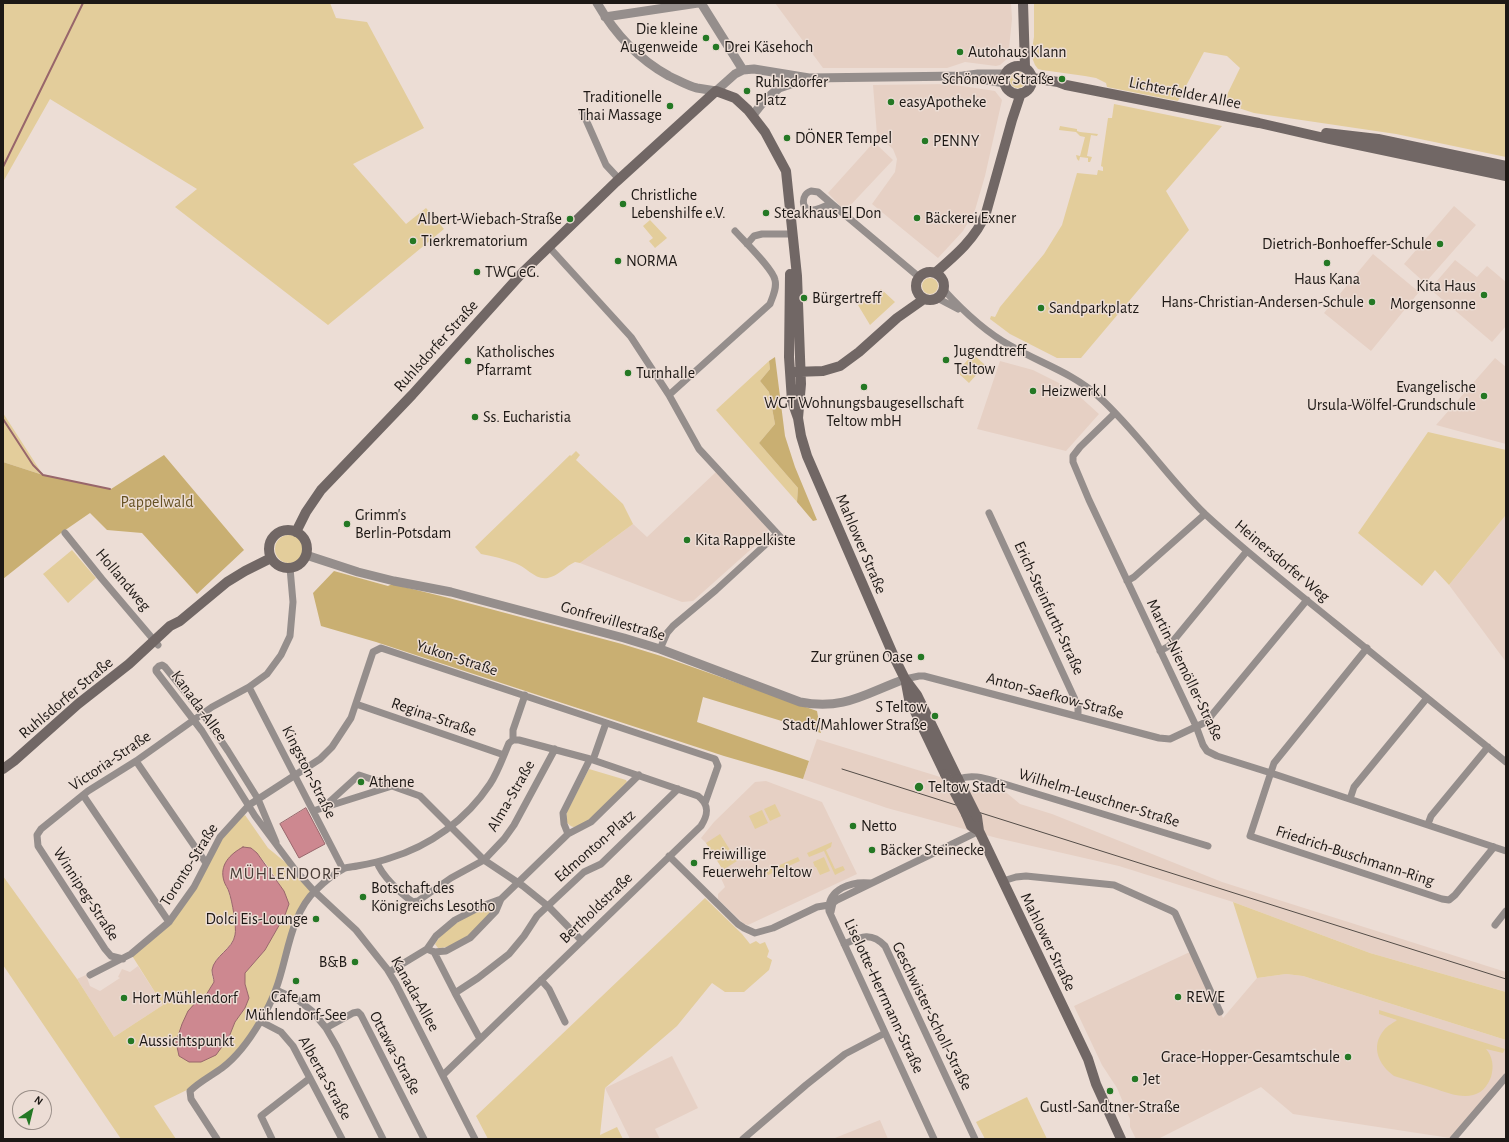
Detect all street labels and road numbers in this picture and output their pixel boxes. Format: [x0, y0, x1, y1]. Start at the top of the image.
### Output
street label: Lichterfelder Allee [1127, 73, 1243, 113]
street label: Ruhlsdorfer Straße [390, 296, 482, 396]
street label: Mahlower Straße [831, 491, 891, 597]
street label: Heinersdorfer Weg [1231, 516, 1333, 606]
street label: Erich-Steinfurth-Straße [1010, 538, 1088, 678]
street label: Hollandweg [91, 545, 155, 615]
street label: Martin-Niemöller-Straße [1142, 596, 1228, 744]
street label: Gonfrevillestraße [558, 597, 668, 645]
street label: Yukon-Straße [414, 636, 500, 680]
street label: Ruhlsdorfer Straße [15, 653, 117, 743]
street label: Kanada-Allee [167, 667, 231, 745]
street label: Anton-Saefkow-Straße [984, 668, 1126, 724]
street label: Regina-Straße [389, 693, 479, 741]
street label: Kingston-Straße [277, 722, 341, 822]
street label: Victoria-Straße [66, 727, 154, 795]
street label: Alma-Straße [483, 757, 539, 835]
street label: Wilhelm-Leuschner-Straße [1016, 764, 1182, 832]
street label: Edmonton-Platz [551, 806, 639, 886]
street label: Toronto-Straße [156, 820, 222, 910]
street label: Friedrich-Buschmann-Ring [1273, 821, 1437, 891]
street label: Winnipeg-Straße [49, 844, 123, 944]
street label: Bertholdstraße [555, 868, 637, 948]
street label: Mahlower Straße [1016, 890, 1080, 994]
street label: Liselotte-Herrmann-Straße [840, 916, 928, 1076]
street label: Geschwister-Scholl-Straße [888, 939, 976, 1093]
street label: Kanada-Allee [386, 953, 444, 1035]
street label: Ottawa-Straße [365, 1008, 425, 1098]
street label: Alberta-Straße [294, 1033, 356, 1123]

